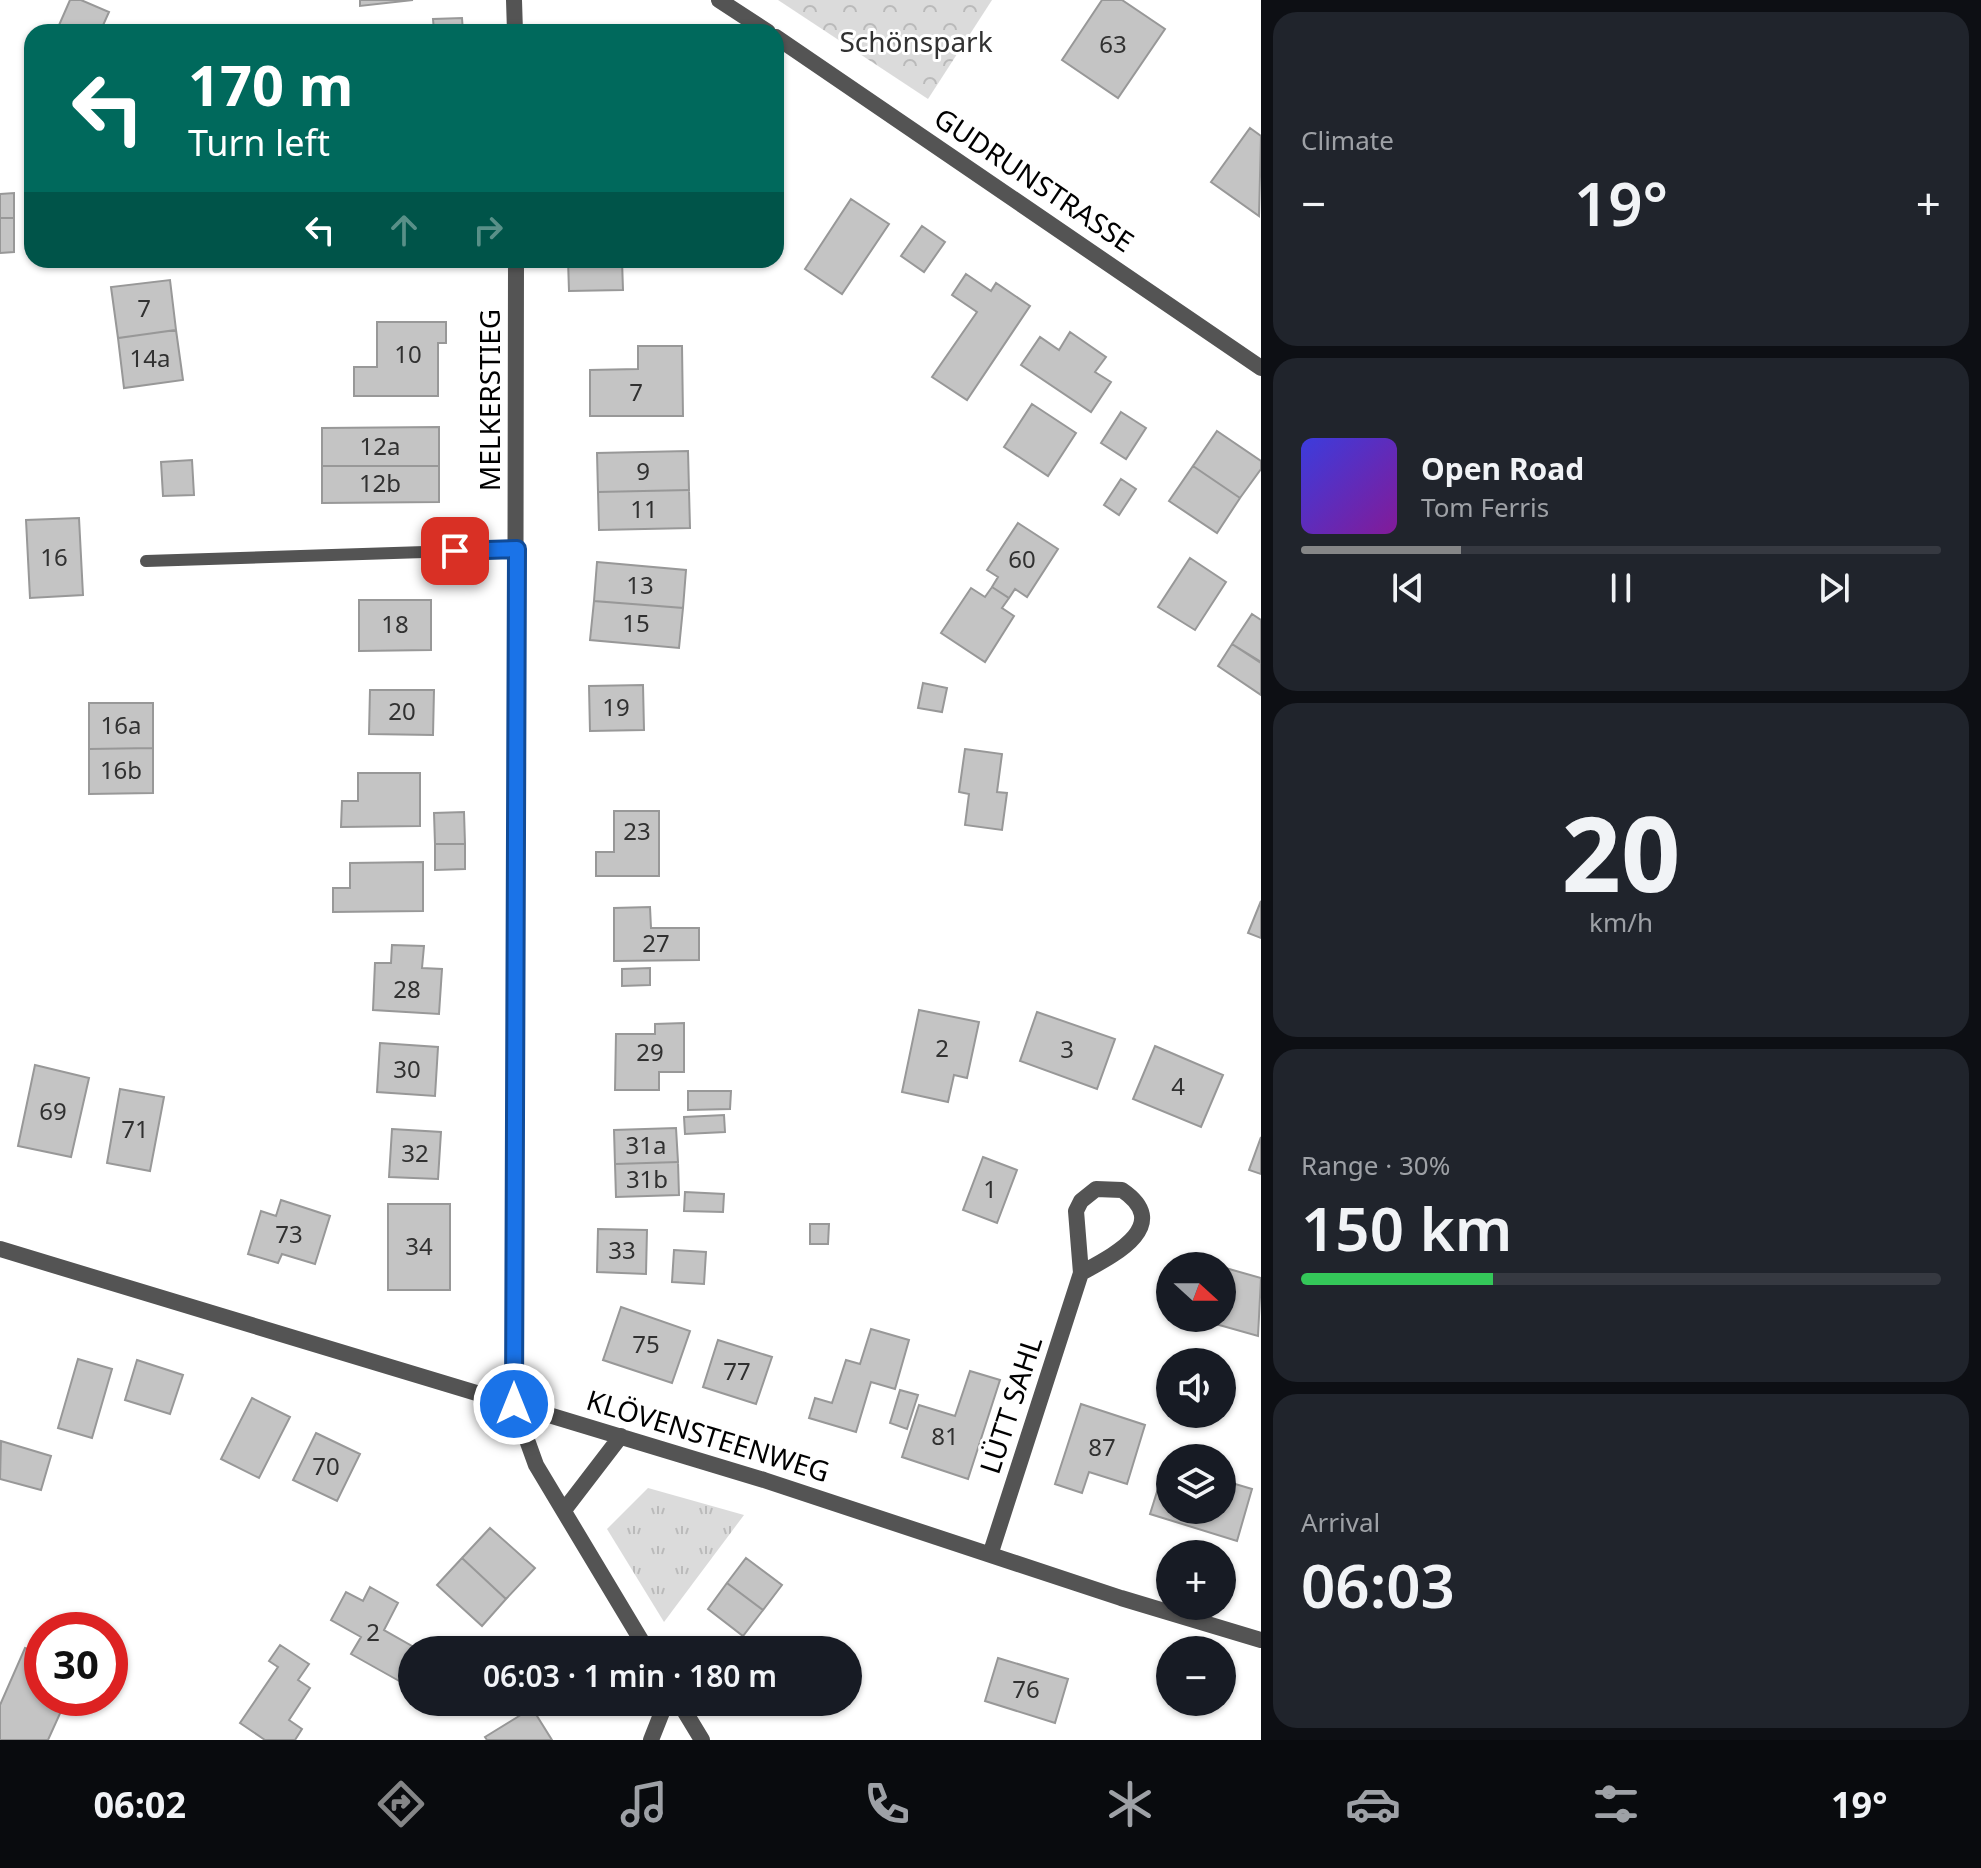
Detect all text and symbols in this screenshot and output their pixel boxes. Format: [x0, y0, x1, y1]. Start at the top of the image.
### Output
park label: Schönspark [839, 22, 993, 60]
house number: 63 [1099, 27, 1127, 60]
text: 170 m [188, 46, 353, 122]
icon: left [56, 56, 160, 160]
street label: GUDRUNSTRASSE [927, 98, 1142, 260]
text: Turn left [188, 118, 330, 167]
text: Climate [1301, 122, 1394, 158]
text: 19° [1574, 162, 1668, 244]
text: − [1301, 173, 1326, 233]
text: + [1916, 173, 1941, 233]
icon: left [298, 208, 342, 252]
icon: ahead [382, 208, 426, 252]
icon: right [466, 208, 510, 252]
house number: 7 [137, 291, 151, 324]
street label: MELKERSTIEG [470, 309, 508, 491]
house number: 10 [394, 337, 422, 370]
house number: 14a [130, 341, 170, 374]
house number: 7 [629, 375, 643, 408]
house number: 12a [360, 429, 400, 462]
text: Open Road [1421, 448, 1584, 489]
house number: 9 [636, 454, 650, 487]
house number: 12b [359, 466, 401, 499]
text: Tom Ferris [1421, 489, 1549, 525]
house number: 11 [630, 492, 658, 525]
pin [421, 517, 489, 585]
icon: arrive [433, 529, 477, 573]
house number: 16 [40, 540, 68, 573]
house number: 60 [1008, 542, 1036, 575]
icon: previous [1386, 566, 1430, 610]
icon: pause [1599, 566, 1643, 610]
icon: next [1812, 566, 1856, 610]
house number: 13 [626, 568, 654, 601]
house number: 15 [622, 606, 650, 639]
house number: 18 [381, 607, 409, 640]
house number: 19 [602, 690, 630, 723]
house number: 20 [388, 694, 416, 727]
house number: 16a [101, 708, 141, 741]
house number: 16b [100, 753, 142, 786]
text: 20 [1562, 781, 1680, 922]
house number: 23 [623, 814, 651, 847]
text: km/h [1589, 904, 1653, 940]
house number: 27 [642, 926, 670, 959]
house number: 28 [393, 972, 421, 1005]
house number: 2 [935, 1031, 949, 1064]
house number: 3 [1060, 1032, 1074, 1065]
house number: 29 [636, 1035, 664, 1068]
house number: 30 [393, 1052, 421, 1085]
house number: 4 [1171, 1069, 1185, 1102]
house number: 69 [39, 1094, 67, 1127]
house number: 71 [121, 1112, 149, 1145]
house number: 31a [626, 1128, 666, 1161]
house number: 32 [401, 1136, 429, 1169]
text: Range · 30% [1301, 1147, 1450, 1183]
house number: 31b [626, 1162, 668, 1195]
house number: 1 [983, 1172, 997, 1205]
text: 150 km [1301, 1187, 1512, 1269]
house number: 73 [275, 1217, 303, 1250]
house number: 34 [405, 1229, 433, 1262]
house number: 33 [608, 1233, 636, 1266]
north arrow [1156, 1252, 1236, 1332]
map controls [1156, 1252, 1236, 1716]
house number: 75 [632, 1327, 660, 1360]
street label: LÜTT SAHL [970, 1331, 1050, 1478]
button: sound [1156, 1348, 1236, 1428]
house number: 77 [723, 1354, 751, 1387]
position arrow [472, 1362, 556, 1446]
street label: KLÖVENSTEENWEG [582, 1380, 834, 1490]
house number: 81 [931, 1419, 959, 1452]
house number: 87 [1088, 1430, 1116, 1463]
button: layers [1156, 1444, 1236, 1524]
house number: 70 [312, 1449, 340, 1482]
text: Arrival [1301, 1504, 1380, 1540]
button: + [1156, 1540, 1236, 1620]
text: 06:03 [1301, 1544, 1455, 1626]
speed limit sign: 30 [24, 1612, 128, 1716]
house number: 2 [366, 1615, 380, 1648]
button: − [1156, 1636, 1236, 1716]
text: 06:03 · 1 min · 180 m [483, 1655, 777, 1696]
house number: 76 [1012, 1672, 1040, 1705]
icon: directions [373, 1776, 429, 1832]
icon: music [616, 1776, 672, 1832]
icon: phone [859, 1776, 915, 1832]
icon: climate [1102, 1776, 1158, 1832]
icon: car [1345, 1776, 1401, 1832]
icon: filters [1588, 1776, 1644, 1832]
text: 06:02 [94, 1780, 186, 1829]
text: 19° [1831, 1780, 1887, 1829]

